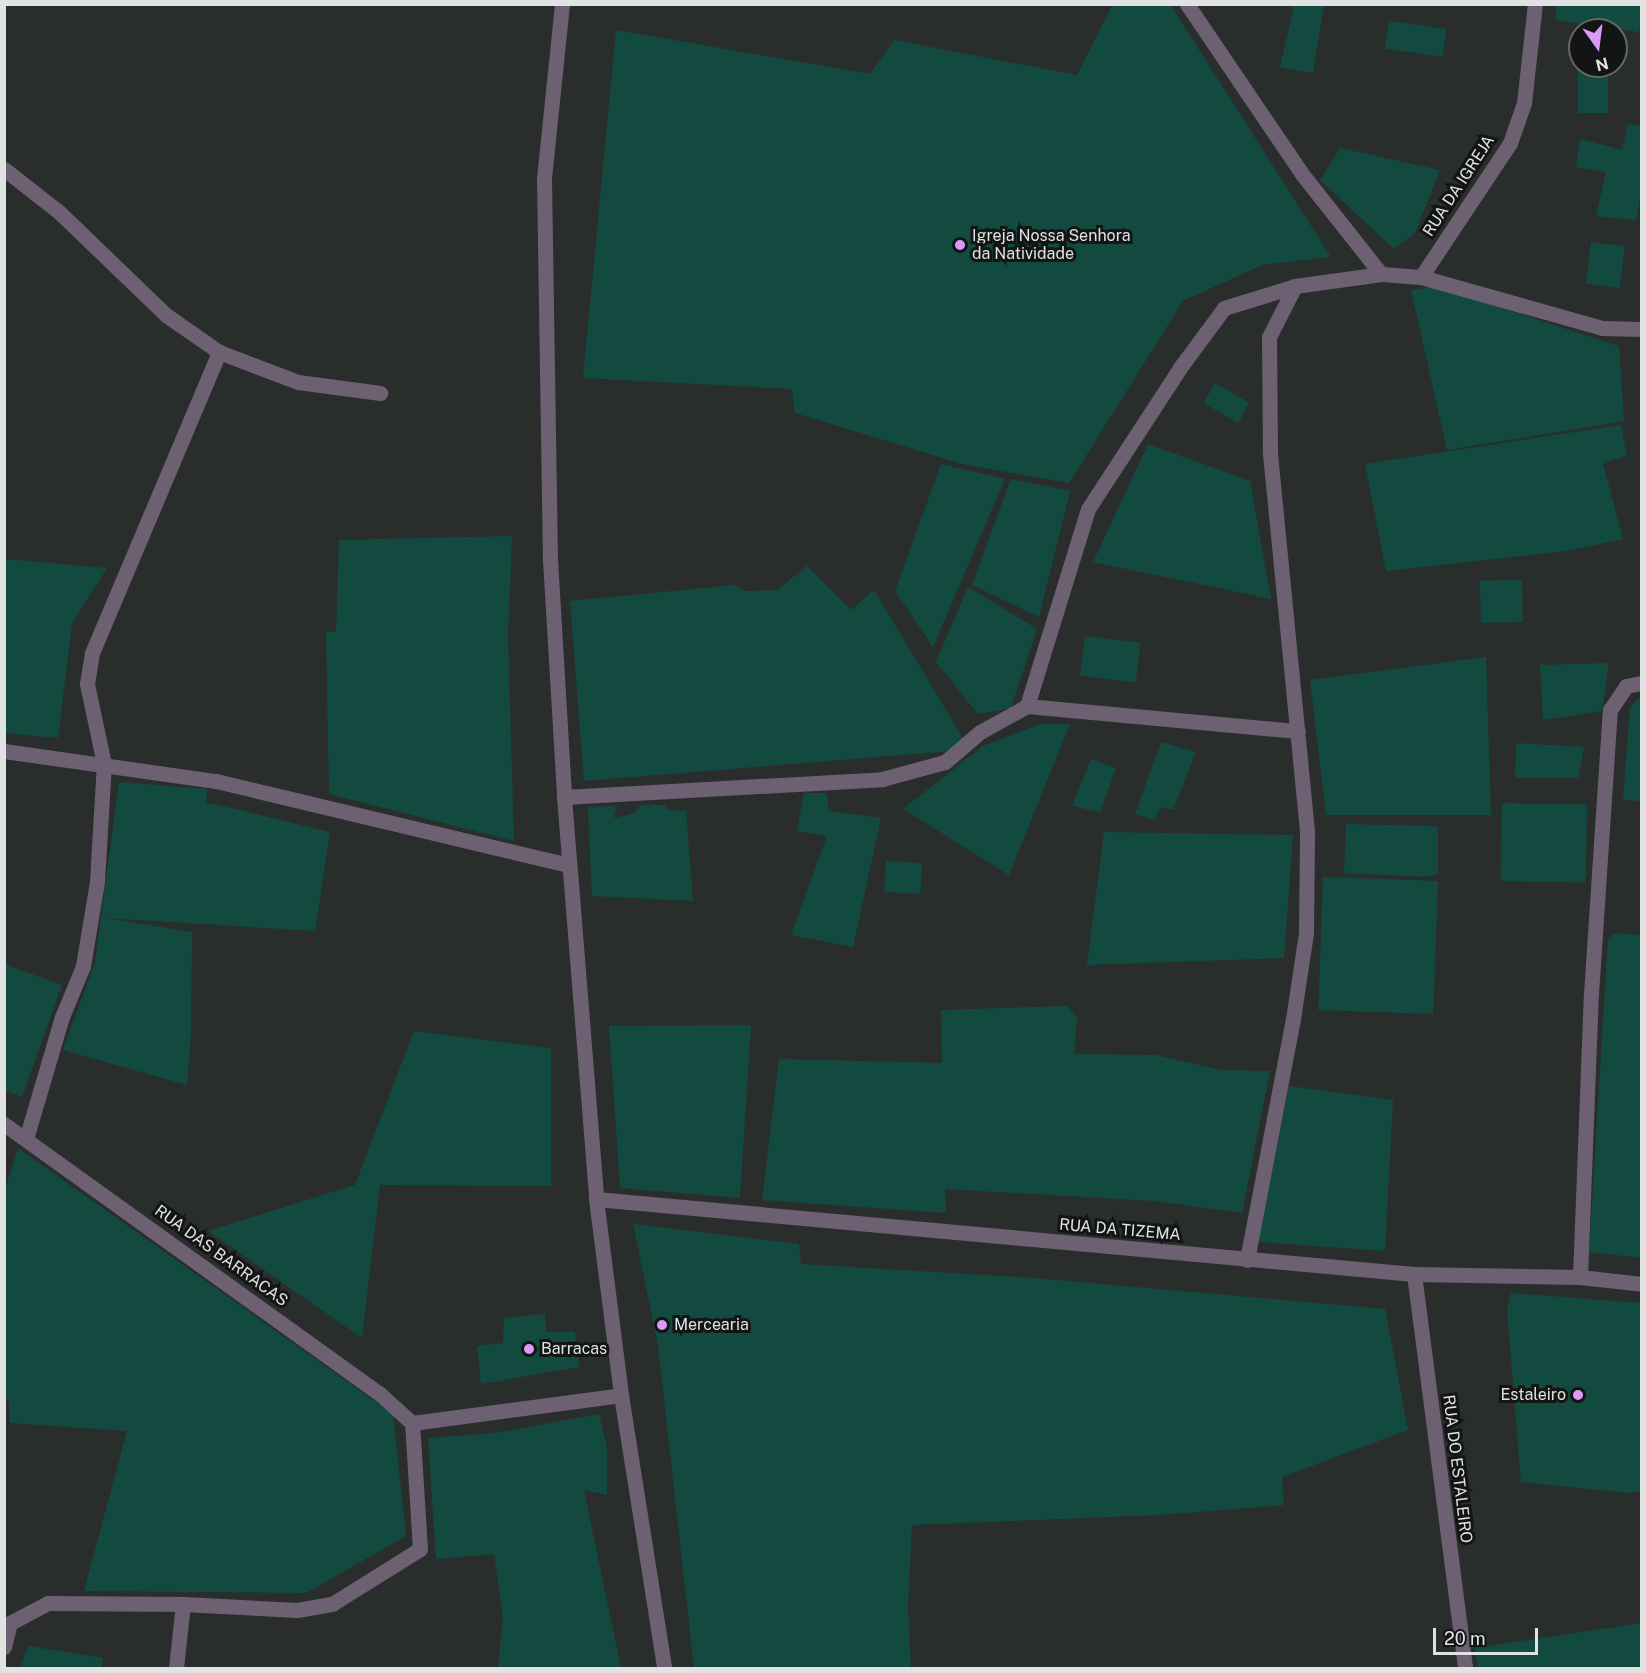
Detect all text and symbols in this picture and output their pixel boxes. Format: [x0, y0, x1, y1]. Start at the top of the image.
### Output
north arrow [1568, 18, 1628, 78]
text: N [1594, 53, 1610, 75]
street label: RUA DA IGREJA [1419, 132, 1499, 240]
place label: Igreja Nossa Senhora da Natividade [972, 226, 1130, 264]
marker: Igreja Nossa Senhora da Natividade [953, 238, 967, 252]
street label: RUA DAS BARRACAS [151, 1201, 291, 1311]
street label: RUA DA TIZEMA [1058, 1215, 1182, 1245]
place label: Mercearia [674, 1315, 749, 1335]
marker: Mercearia [655, 1318, 669, 1332]
place label: Barracas [541, 1339, 607, 1359]
marker: Barracas [522, 1342, 536, 1356]
place label: Estaleiro [1501, 1385, 1566, 1405]
marker: Estaleiro [1571, 1388, 1585, 1402]
street label: RUA DO ESTALEIRO [1438, 1394, 1476, 1544]
scale bar [1436, 1616, 1541, 1654]
text: 20 m [1444, 1628, 1486, 1649]

